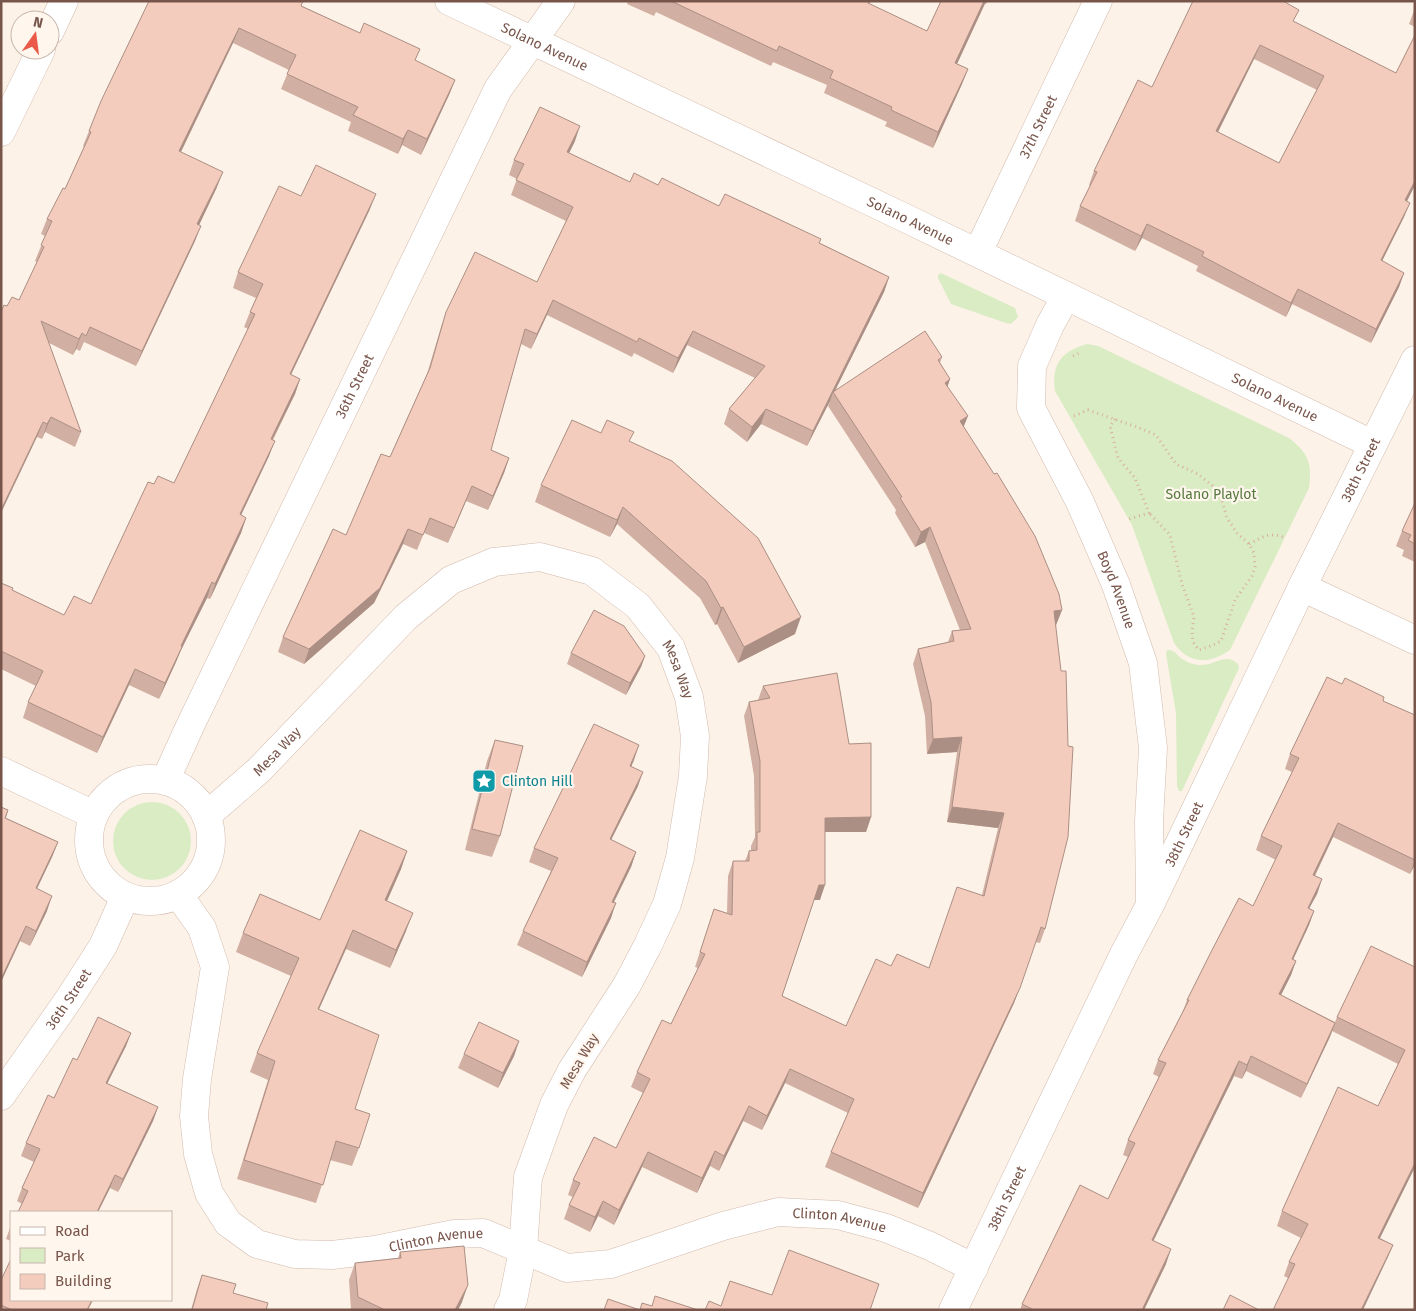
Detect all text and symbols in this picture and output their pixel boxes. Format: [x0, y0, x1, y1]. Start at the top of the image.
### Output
north arrow [10, 10, 60, 60]
text: N [31, 13, 45, 32]
street label: Solano Avenue [498, 19, 591, 75]
street label: 37th Street [1016, 92, 1061, 161]
street label: Solano Avenue [864, 193, 956, 249]
street label: 36th Street [332, 350, 378, 421]
street label: Solano Avenue [1229, 369, 1321, 426]
street label: 38th Street [1338, 434, 1384, 505]
park label: Solano Playlot [1165, 486, 1258, 503]
street label: Boyd Avenue [1093, 548, 1138, 631]
street label: Mesa Way [659, 636, 697, 701]
street label: Mesa Way [250, 723, 305, 780]
place icon: Clinton Hill [471, 768, 497, 794]
place label: Clinton Hill [502, 773, 573, 790]
street label: 38th Street [1162, 798, 1207, 869]
street label: 36th Street [42, 965, 96, 1033]
street label: Mesa Way [556, 1030, 603, 1092]
street label: 38th Street [984, 1162, 1030, 1234]
street label: Clinton Avenue [792, 1205, 888, 1237]
legend [10, 1211, 172, 1301]
text: Road [55, 1222, 90, 1240]
street label: Clinton Avenue [387, 1225, 484, 1256]
text: Park [55, 1247, 85, 1265]
text: Building [55, 1272, 111, 1290]

